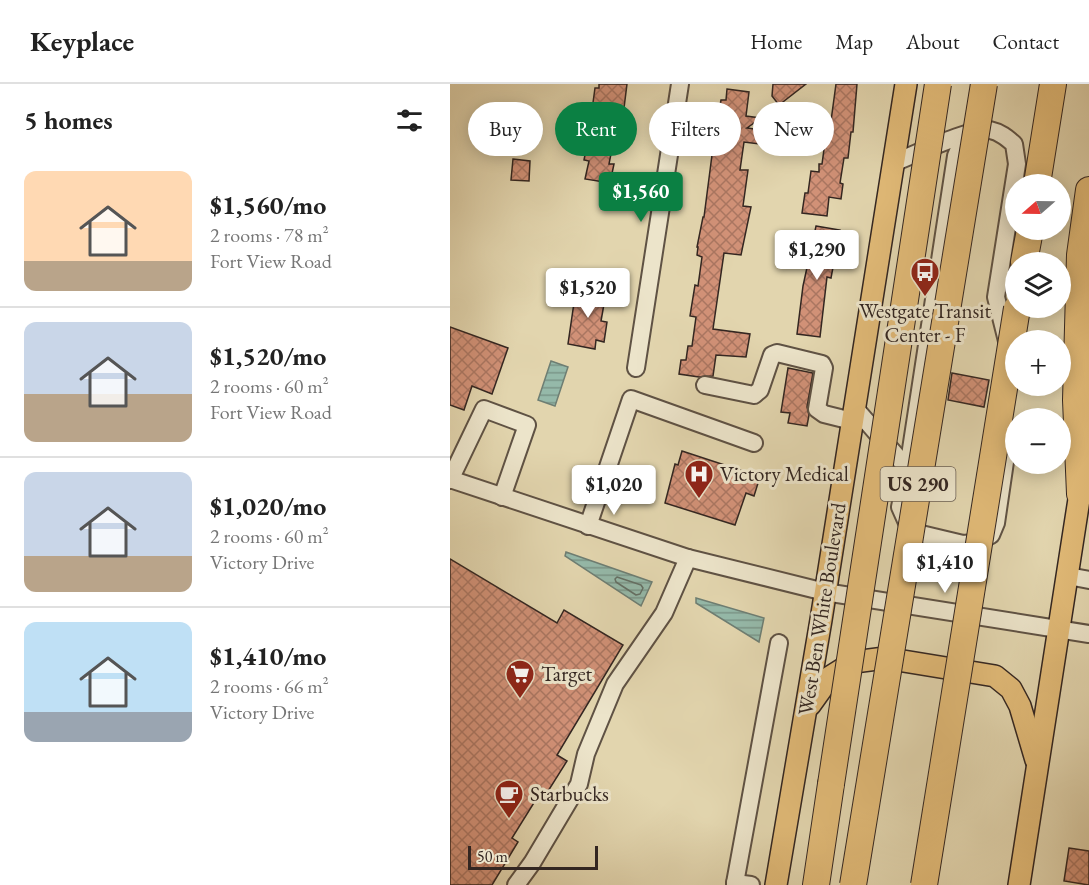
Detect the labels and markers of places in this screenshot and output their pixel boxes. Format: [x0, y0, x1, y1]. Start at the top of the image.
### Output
pin: $1,560 [592, 172, 690, 223]
pin: $1,290 [768, 230, 866, 281]
bus stop icon: Westgate Transit Center - F [909, 256, 941, 298]
pin: $1,520 [539, 268, 637, 319]
place label: Westgate Transit Center - F [859, 297, 991, 348]
hospital icon: Victory Medical [683, 458, 715, 500]
place label: Victory Medical [720, 460, 849, 487]
pin: $1,020 [565, 465, 663, 516]
pin: $1,410 [896, 543, 994, 594]
supermarket icon: Target [504, 658, 536, 700]
place label: Target [541, 660, 593, 687]
cafe icon: Starbucks [493, 778, 525, 820]
place label: Starbucks [530, 780, 609, 807]

